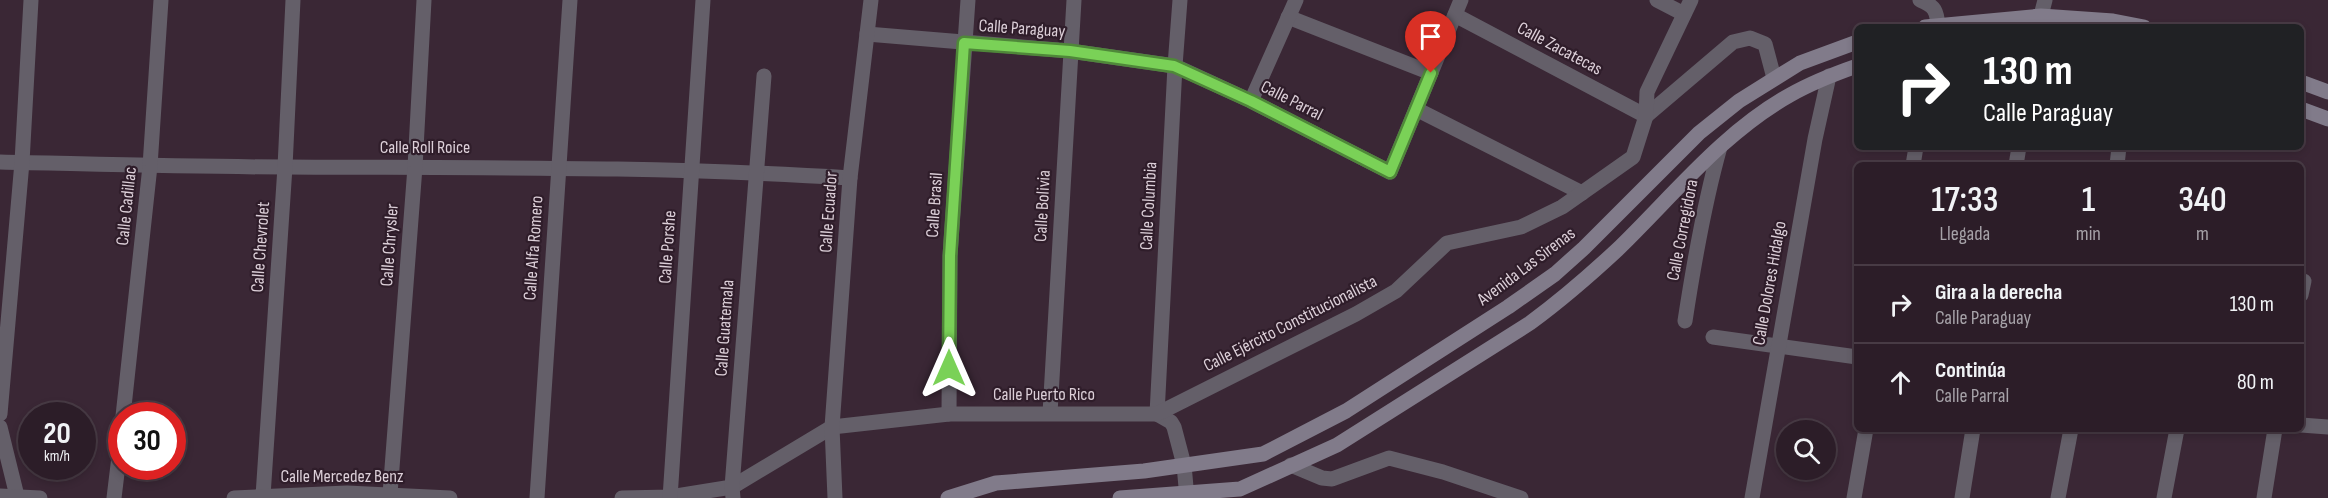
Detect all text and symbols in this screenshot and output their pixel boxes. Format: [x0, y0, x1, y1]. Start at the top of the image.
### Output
pin [1405, 11, 1456, 73]
street label: Calle Paraguay [978, 15, 1066, 42]
street label: Calle Zacatecas [1514, 17, 1606, 80]
icon: arrive [1414, 20, 1447, 53]
text: 130 m [1983, 46, 2073, 97]
icon: right [1884, 48, 1962, 126]
street label: Calle Parral [1257, 76, 1326, 125]
text: Calle Paraguay [1983, 97, 2113, 129]
street label: Calle Roll Roice [380, 137, 470, 158]
street label: Calle Columbia [1136, 161, 1161, 251]
street label: Calle Cadillac [112, 166, 141, 247]
street label: Calle Bolivia [1030, 169, 1055, 243]
street label: Calle Ecuador [815, 171, 842, 253]
street label: Calle Brasil [922, 172, 947, 238]
street label: Calle Corregidora [1662, 178, 1703, 283]
text: 17:33 [1931, 179, 1999, 222]
text: 1 [2082, 179, 2095, 222]
text: 340 [2178, 179, 2227, 222]
street label: Calle Alfa Romero [519, 195, 548, 301]
street label: Calle Chevrolet [247, 200, 274, 293]
street label: Calle Chrysler [376, 203, 403, 287]
street label: Calle Porshe [654, 210, 681, 284]
street label: Calle Dolores Hidalgo [1748, 219, 1791, 347]
text: Llegada [1940, 222, 1990, 246]
text: min [2076, 222, 2101, 246]
text: m [2196, 222, 2209, 246]
street label: Avenida Las Sirenas [1472, 223, 1579, 311]
street label: Calle Ejército Constitucionalista [1200, 271, 1380, 376]
street label: Calle Guatemala [711, 279, 738, 377]
text: Gira a la derecha [1935, 279, 2062, 306]
icon: right [1884, 288, 1917, 321]
text: 130 m [2230, 291, 2274, 318]
text: Calle Paraguay [1935, 306, 2031, 330]
position arrow [917, 336, 981, 400]
text: Continúa [1935, 357, 2006, 384]
icon: ahead [1884, 366, 1917, 399]
text: 80 m [2237, 369, 2274, 396]
street label: Calle Puerto Rico [993, 384, 1095, 405]
text: Calle Parral [1935, 384, 2009, 408]
speed limit sign: 30 [108, 402, 186, 480]
text: 20 [43, 416, 71, 452]
map controls [1776, 420, 1836, 480]
button: search [1776, 420, 1836, 480]
text: km/h [44, 447, 70, 466]
street label: Calle Mercedez Benz [281, 466, 404, 487]

